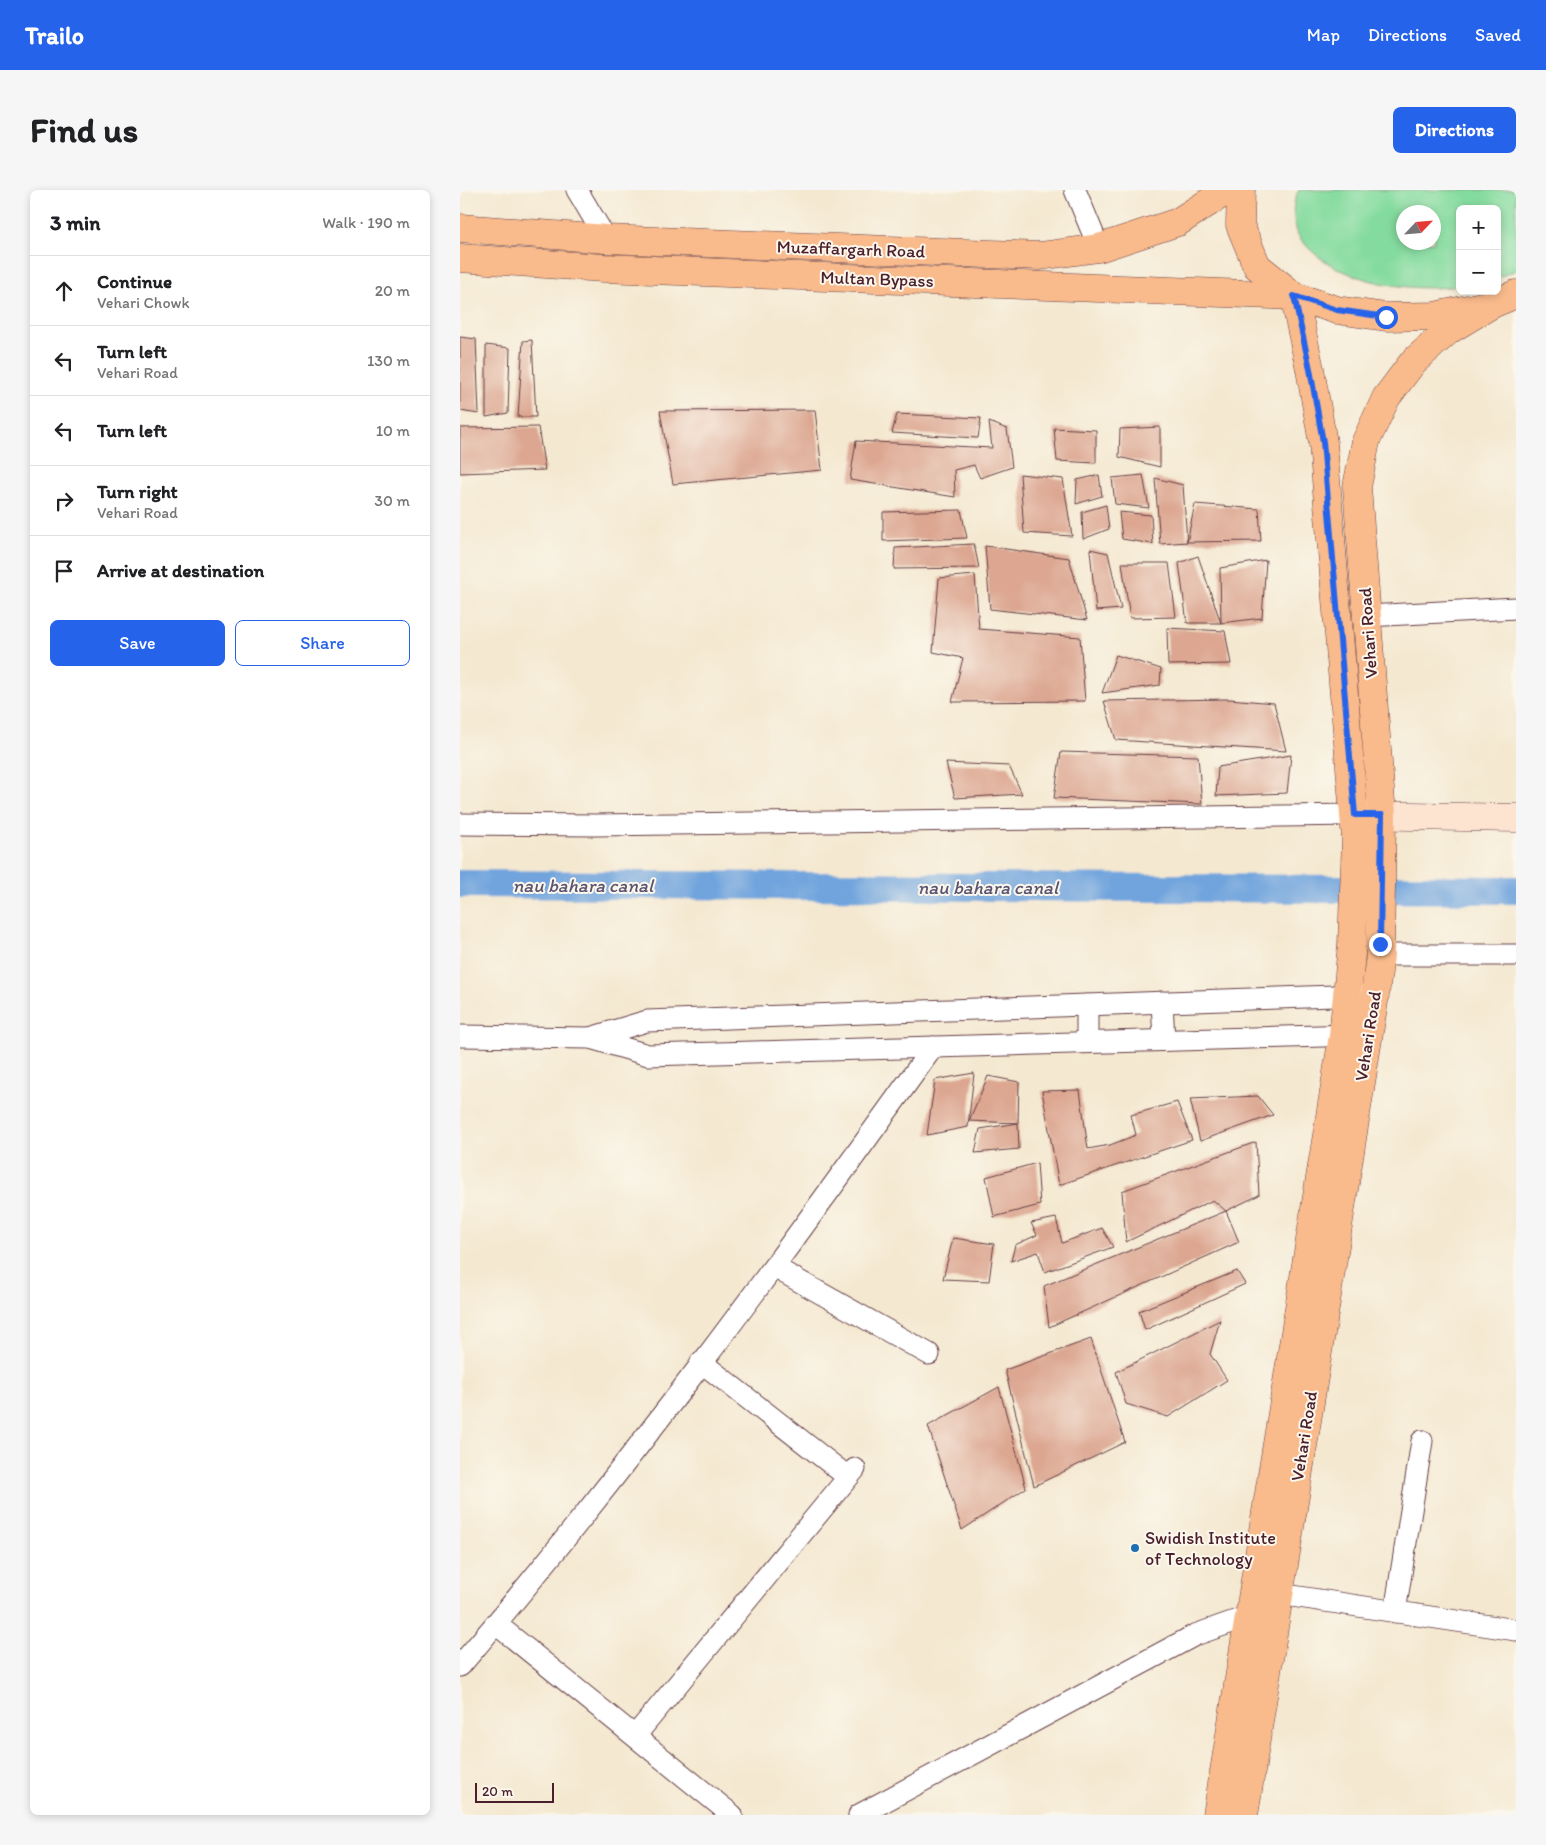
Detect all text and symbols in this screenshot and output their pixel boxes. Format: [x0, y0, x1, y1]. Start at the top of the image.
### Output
text: Trailo [25, 21, 84, 50]
text: Map [1307, 24, 1340, 46]
text: Directions [1368, 24, 1447, 46]
text: Saved [1475, 24, 1521, 46]
button: Directions [1393, 107, 1516, 153]
text: Find us [30, 109, 138, 151]
north arrow [1396, 205, 1441, 250]
map controls [1456, 205, 1501, 295]
button: + [1456, 205, 1501, 250]
text: 3 min [50, 210, 100, 235]
text: Walk · 190 m [322, 213, 410, 232]
street label: Muzaffargarh Road [776, 235, 926, 263]
button: − [1456, 250, 1501, 295]
street label: Multan Bypass [820, 266, 934, 292]
text: Continue [97, 270, 172, 293]
icon: ahead [50, 277, 78, 305]
text: 20 m [375, 281, 410, 300]
text: Vehari Chowk [97, 293, 190, 312]
route start [1375, 306, 1398, 329]
text: Turn left [97, 340, 167, 363]
icon: left [50, 347, 78, 375]
text: 130 m [367, 351, 410, 370]
text: Vehari Road [97, 363, 178, 382]
icon: left [50, 417, 78, 445]
text: Turn left [97, 419, 167, 442]
text: 10 m [376, 421, 410, 440]
text: Turn right [97, 480, 178, 503]
icon: right [50, 487, 78, 515]
text: 30 m [374, 491, 410, 510]
text: Vehari Road [97, 503, 178, 522]
icon: arrive [50, 557, 78, 585]
text: Arrive at destination [97, 559, 264, 582]
street label: Vehari Road [1354, 587, 1382, 679]
button: Save [50, 620, 225, 666]
button: Share [235, 620, 410, 666]
water label: nau bahara canal [513, 874, 655, 897]
water label: nau bahara canal [918, 876, 1060, 899]
route end [1369, 933, 1392, 956]
street label: Vehari Road [1350, 989, 1386, 1083]
street label: Vehari Road [1286, 1389, 1322, 1483]
place label: Swidish Institute of Technology [1145, 1527, 1276, 1570]
marker: Swidish Institute of Technology [1129, 1542, 1141, 1554]
scale bar [475, 1780, 554, 1803]
text: 20 m [482, 1783, 513, 1800]

